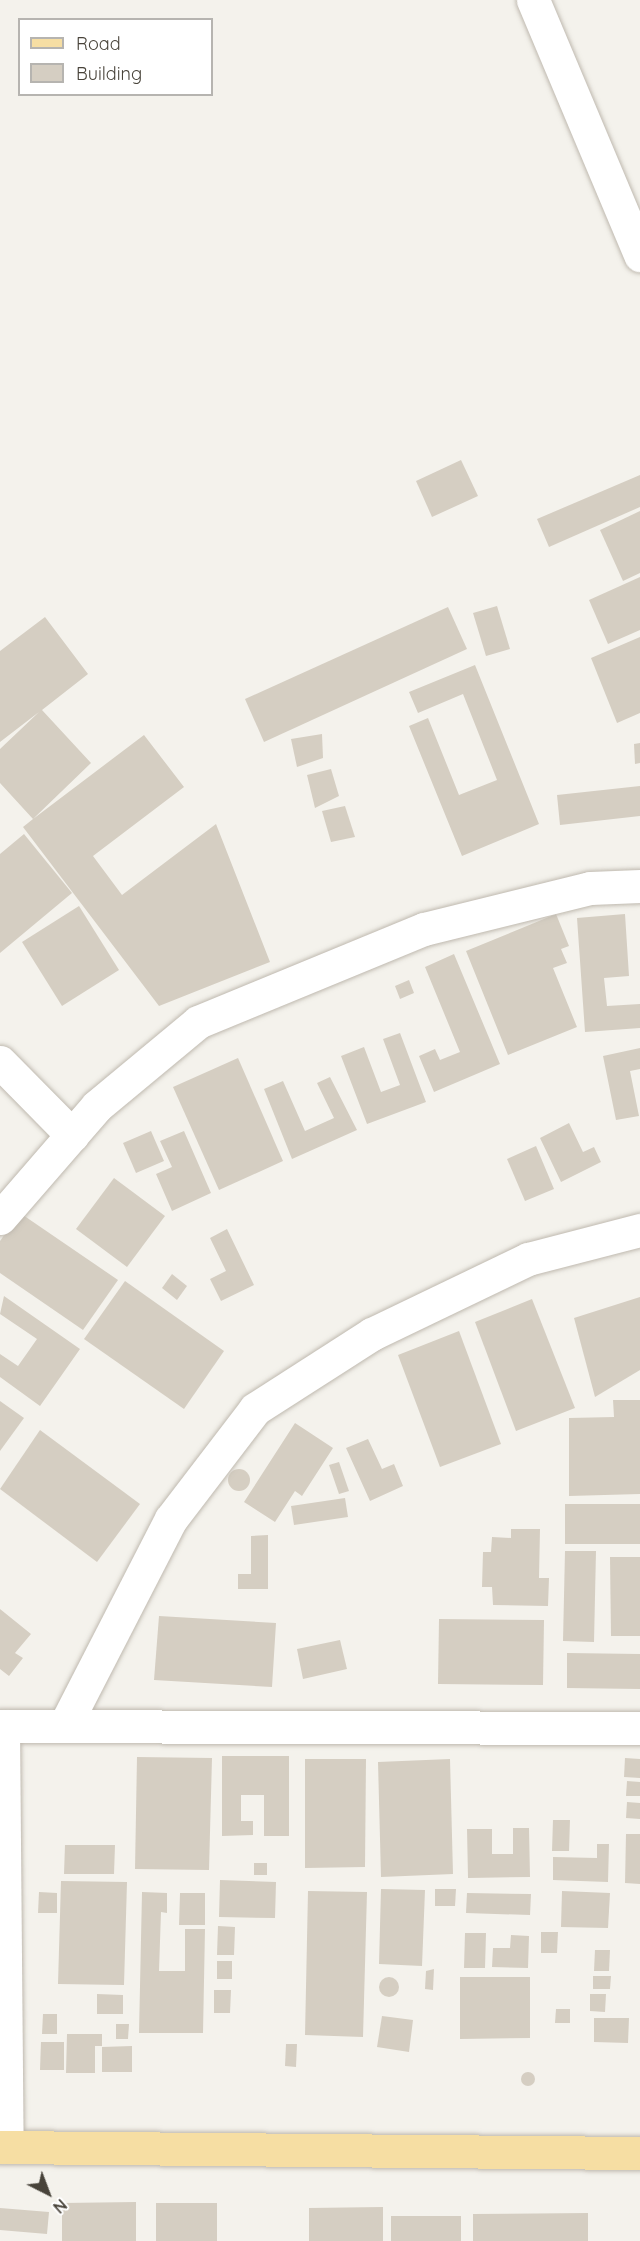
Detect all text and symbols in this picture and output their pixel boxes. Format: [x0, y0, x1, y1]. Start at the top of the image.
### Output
legend [18, 18, 213, 96]
text: Road [76, 32, 121, 55]
text: Building [76, 62, 142, 85]
north arrow [18, 2163, 78, 2223]
text: N [49, 2195, 71, 2218]

